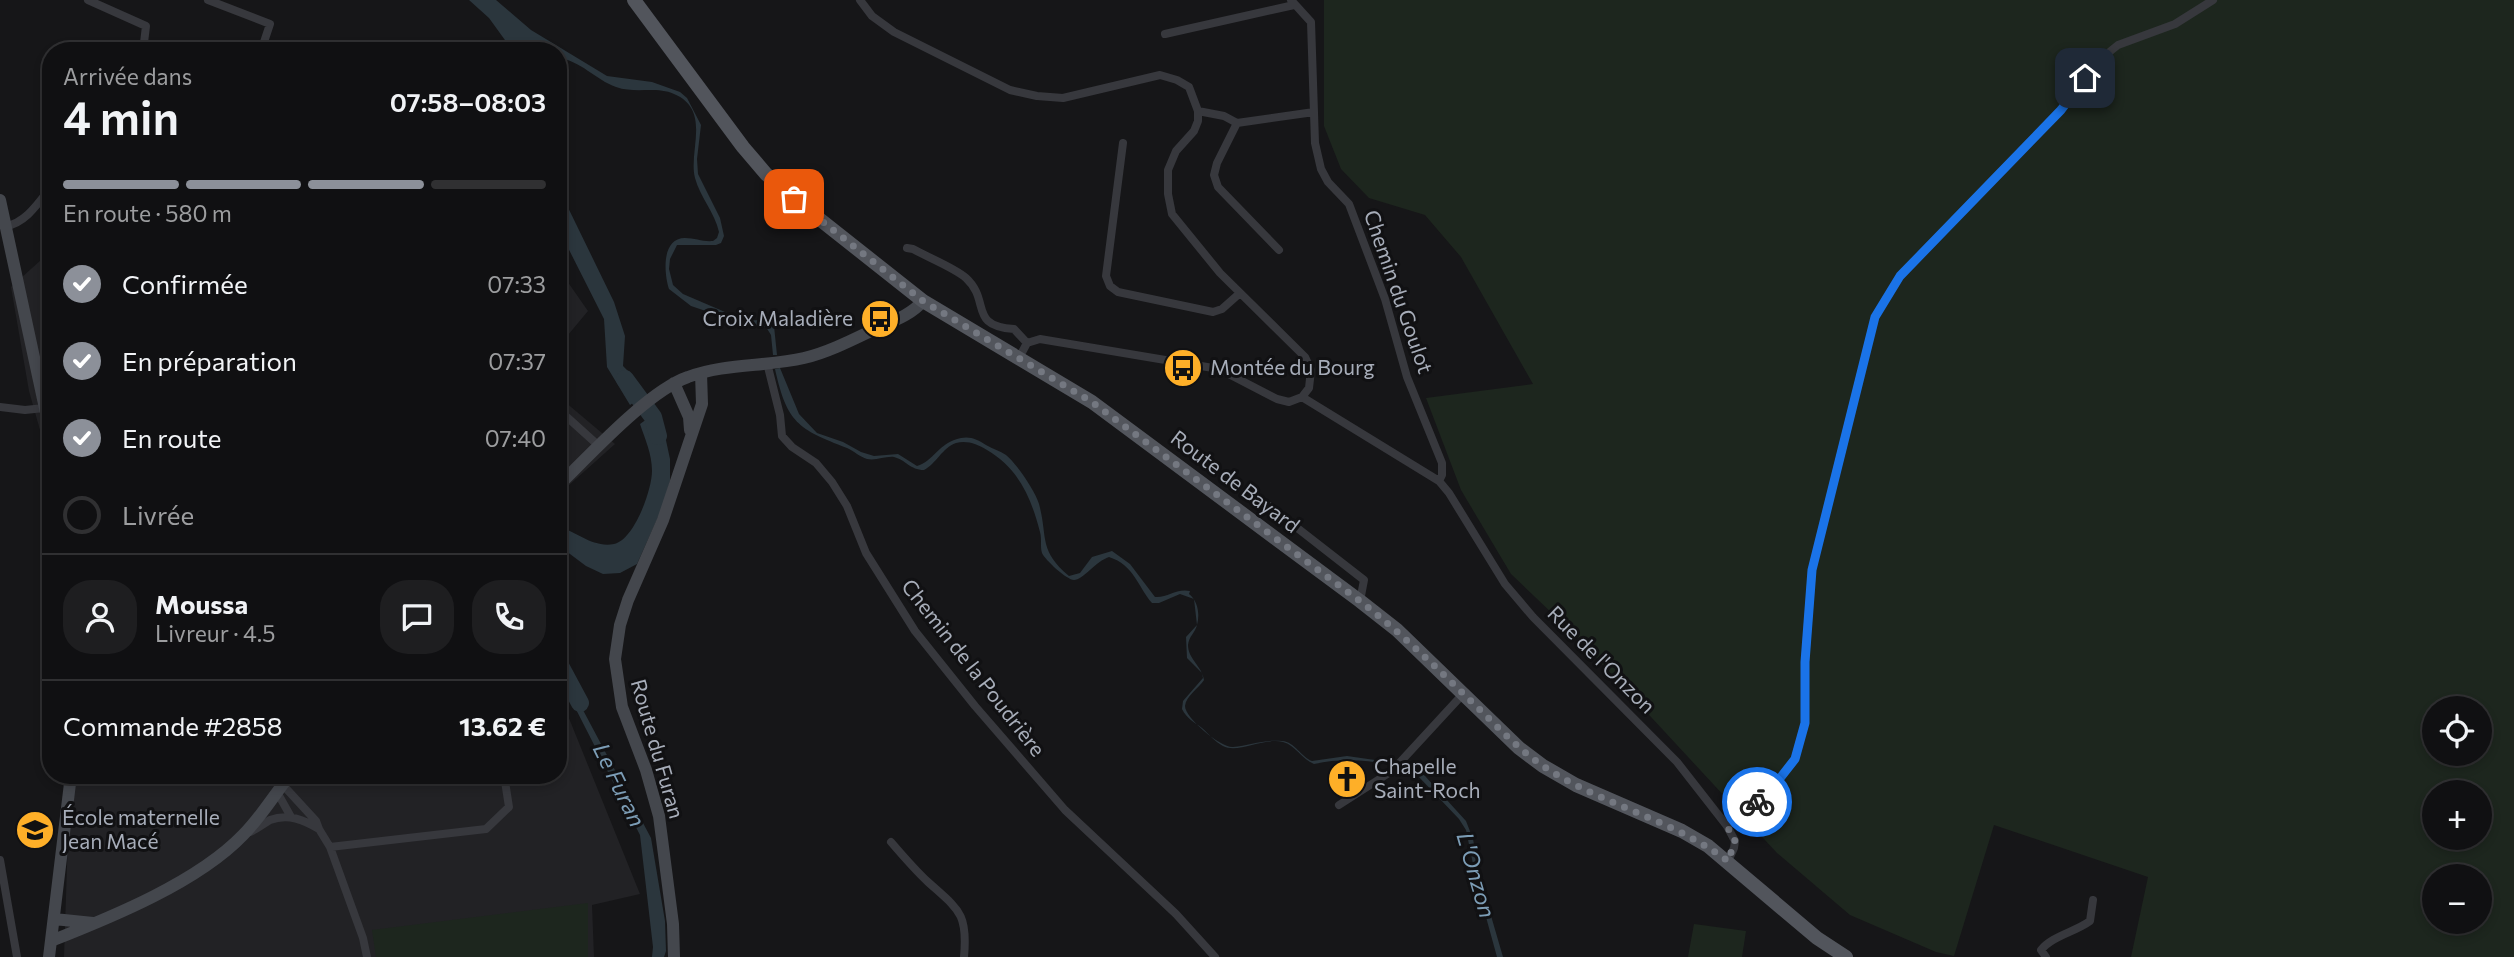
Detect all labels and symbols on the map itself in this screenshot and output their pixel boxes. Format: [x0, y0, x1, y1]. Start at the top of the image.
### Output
pin [2055, 48, 2115, 108]
pin [764, 169, 824, 229]
street label: Chemin du Goulot [1360, 207, 1439, 376]
bus stop icon: Croix Maladière [859, 298, 901, 340]
place label: Croix Maladière [703, 305, 853, 330]
bus stop icon: Montée du Bourg [1162, 347, 1204, 389]
place label: Montée du Bourg [1210, 354, 1375, 379]
street label: Route de Bayard [1167, 424, 1305, 537]
street label: Chemin de la Poudrière [897, 573, 1051, 761]
street label: Rue de l'Onzon [1543, 600, 1661, 718]
street label: Route du Furan [627, 676, 690, 821]
water label: Le Furan [588, 738, 652, 831]
place label: Chapelle Saint-Roch [1374, 753, 1481, 802]
church icon: Chapelle Saint-Roch [1326, 758, 1368, 800]
courier [1722, 767, 1792, 837]
place label: École maternelle Jean Macé [62, 804, 220, 853]
school or university icon: École maternelle Jean Macé [14, 809, 56, 851]
water label: L'Onzon [1451, 829, 1503, 921]

